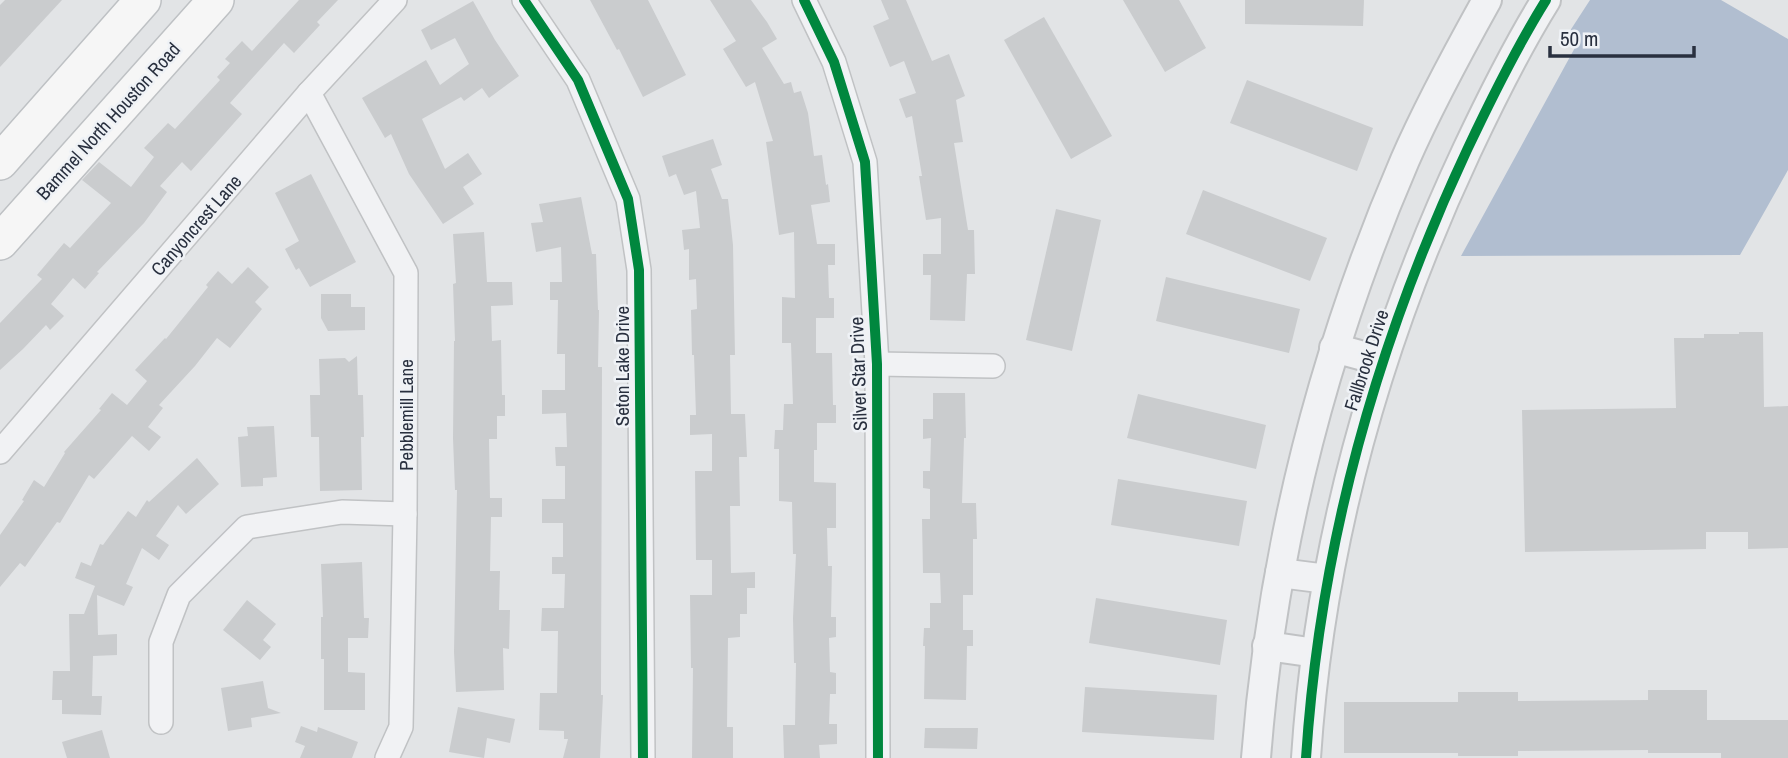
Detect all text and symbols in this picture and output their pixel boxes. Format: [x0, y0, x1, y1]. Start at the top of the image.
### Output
scale bar [1550, 14, 1694, 58]
text: 50 m [1560, 24, 1598, 53]
street label: Bammel North Houston Road [30, 37, 186, 205]
street label: Canyoncrest Lane [145, 169, 247, 281]
street label: Seton Lake Drive [609, 306, 635, 426]
street label: Fallbrook Drive [1337, 306, 1395, 414]
street label: Silver Star Drive [843, 316, 873, 432]
street label: Pebblemill Lane [393, 359, 419, 471]

